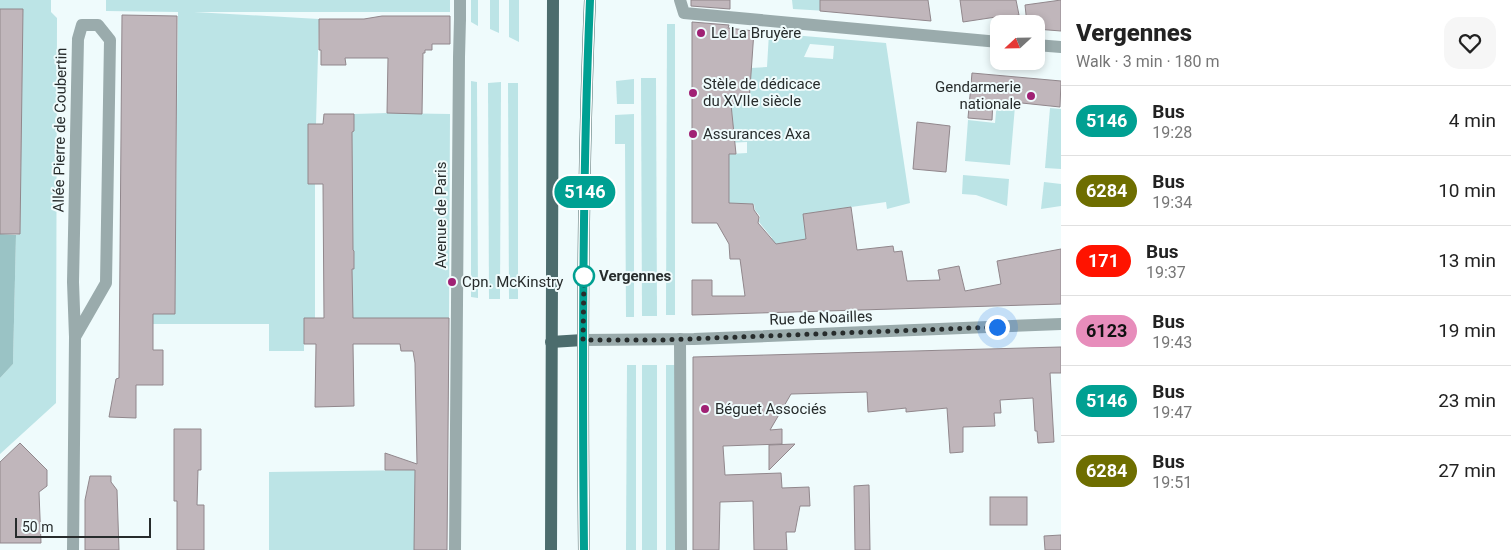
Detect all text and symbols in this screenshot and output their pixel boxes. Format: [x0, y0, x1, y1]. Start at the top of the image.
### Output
north arrow [990, 15, 1045, 70]
map controls [990, 15, 1045, 70]
button: heart [1444, 17, 1496, 69]
text: Vergennes [1076, 19, 1192, 47]
place label: Le La Bruyère [711, 24, 801, 42]
marker: Le La Bruyère [695, 27, 707, 39]
street label: Allée Pierre de Coubertin [50, 47, 70, 213]
text: Walk · 3 min · 180 m [1076, 52, 1220, 71]
place label: Stèle de dédicace du XVIIe siècle [703, 75, 821, 110]
place label: Gendarmerie nationale [935, 78, 1021, 113]
marker: Stèle de dédicace du XVIIe siècle [687, 87, 699, 99]
marker: Gendarmerie nationale [1025, 90, 1037, 102]
text: Bus [1152, 100, 1185, 123]
text: 4 min [1449, 109, 1496, 132]
text: 5146 [1086, 110, 1127, 131]
text: 19:28 [1152, 123, 1192, 142]
place label: Assurances Axa [703, 125, 810, 143]
marker: Assurances Axa [687, 128, 699, 140]
street label: Avenue de Paris [432, 162, 450, 268]
text: Bus [1152, 170, 1185, 193]
line badge: 5146 [550, 176, 620, 208]
text: 10 min [1438, 179, 1496, 202]
text: 6284 [1086, 180, 1127, 201]
text: 5146 [564, 181, 606, 202]
text: 19:34 [1152, 193, 1192, 212]
text: Bus [1146, 240, 1179, 263]
text: 13 min [1438, 249, 1496, 272]
text: 171 [1088, 250, 1119, 271]
text: 19:37 [1146, 263, 1186, 282]
marker: Vergennes [573, 265, 595, 287]
place label: Vergennes [599, 267, 672, 285]
place label: Cpn. McKinstry [462, 273, 563, 291]
marker: Cpn. McKinstry [446, 276, 458, 288]
street label: Rue de Noailles [769, 307, 873, 329]
text: Bus [1152, 310, 1185, 333]
your location [985, 315, 1010, 340]
text: 19 min [1438, 319, 1496, 342]
text: 6123 [1086, 320, 1127, 341]
text: 19:43 [1152, 333, 1192, 352]
text: Bus [1152, 380, 1185, 403]
text: 23 min [1438, 389, 1496, 412]
text: 5146 [1086, 390, 1127, 411]
place label: Béguet Associés [715, 400, 827, 418]
marker: Béguet Associés [699, 403, 711, 415]
text: 19:47 [1152, 403, 1192, 422]
text: Bus [1152, 450, 1185, 473]
text: 27 min [1438, 459, 1496, 482]
text: 6284 [1086, 460, 1127, 481]
text: 19:51 [1152, 473, 1192, 492]
scale bar [15, 515, 151, 538]
text: 50 m [22, 519, 54, 535]

